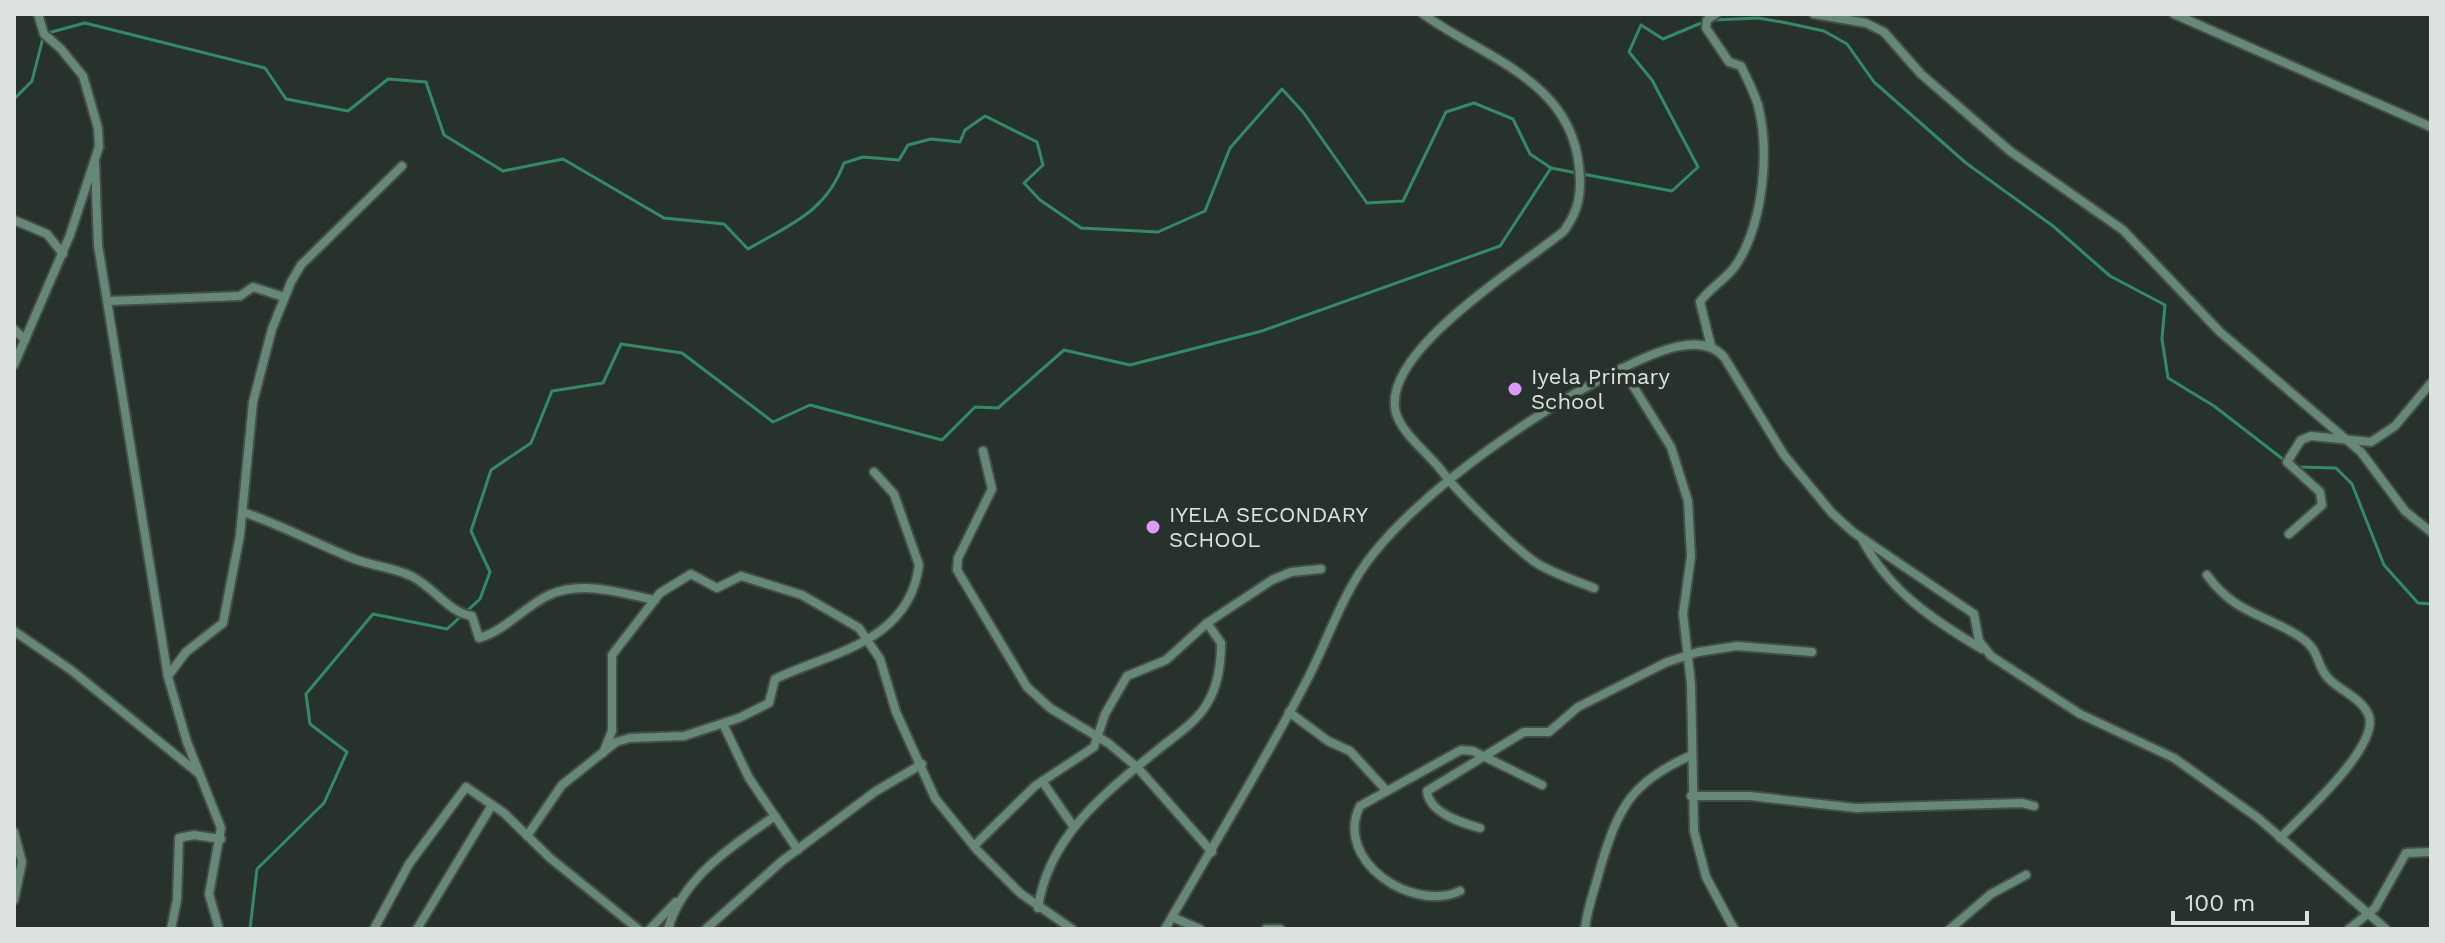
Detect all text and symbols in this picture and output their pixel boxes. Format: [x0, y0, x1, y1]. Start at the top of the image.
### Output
place label: Iyela Primary School [1531, 364, 1670, 414]
marker: Iyela Primary School [1506, 380, 1524, 398]
place label: IYELA SECONDARY SCHOOL [1169, 502, 1369, 552]
marker: IYELA SECONDARY SCHOOL [1144, 518, 1162, 536]
scale bar [2173, 875, 2307, 925]
text: 100 m [2185, 889, 2255, 917]

